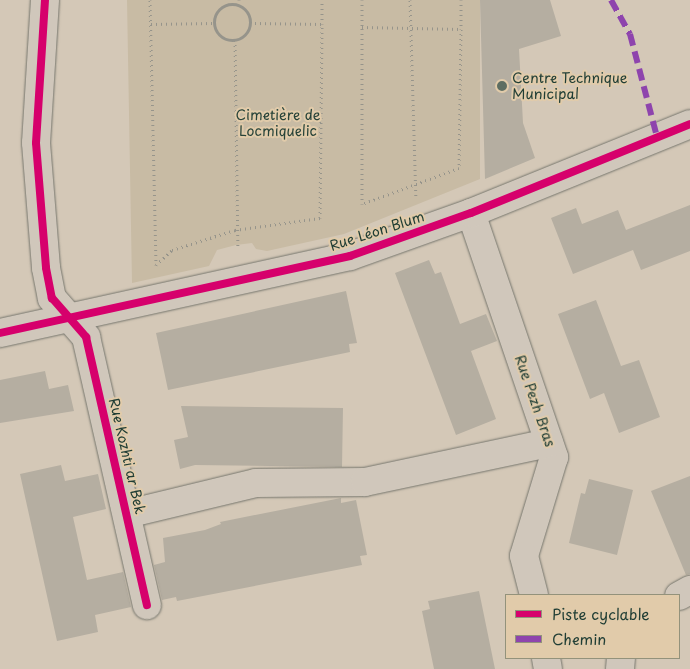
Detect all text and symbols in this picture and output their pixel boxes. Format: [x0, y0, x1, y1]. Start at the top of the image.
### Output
place label: Centre Technique Municipal [512, 70, 628, 102]
marker: Centre Technique Municipal [496, 80, 508, 92]
park label: Cimetière de Locmiquelic [236, 107, 320, 140]
street label: Rue Léon Blum [327, 208, 427, 254]
street label: Rue Pezh Bras [511, 352, 559, 450]
street label: Rue Kozhti ar Bek [105, 395, 149, 517]
legend [505, 594, 680, 659]
text: Piste cyclable [552, 602, 649, 625]
text: Chemin [552, 627, 606, 650]

